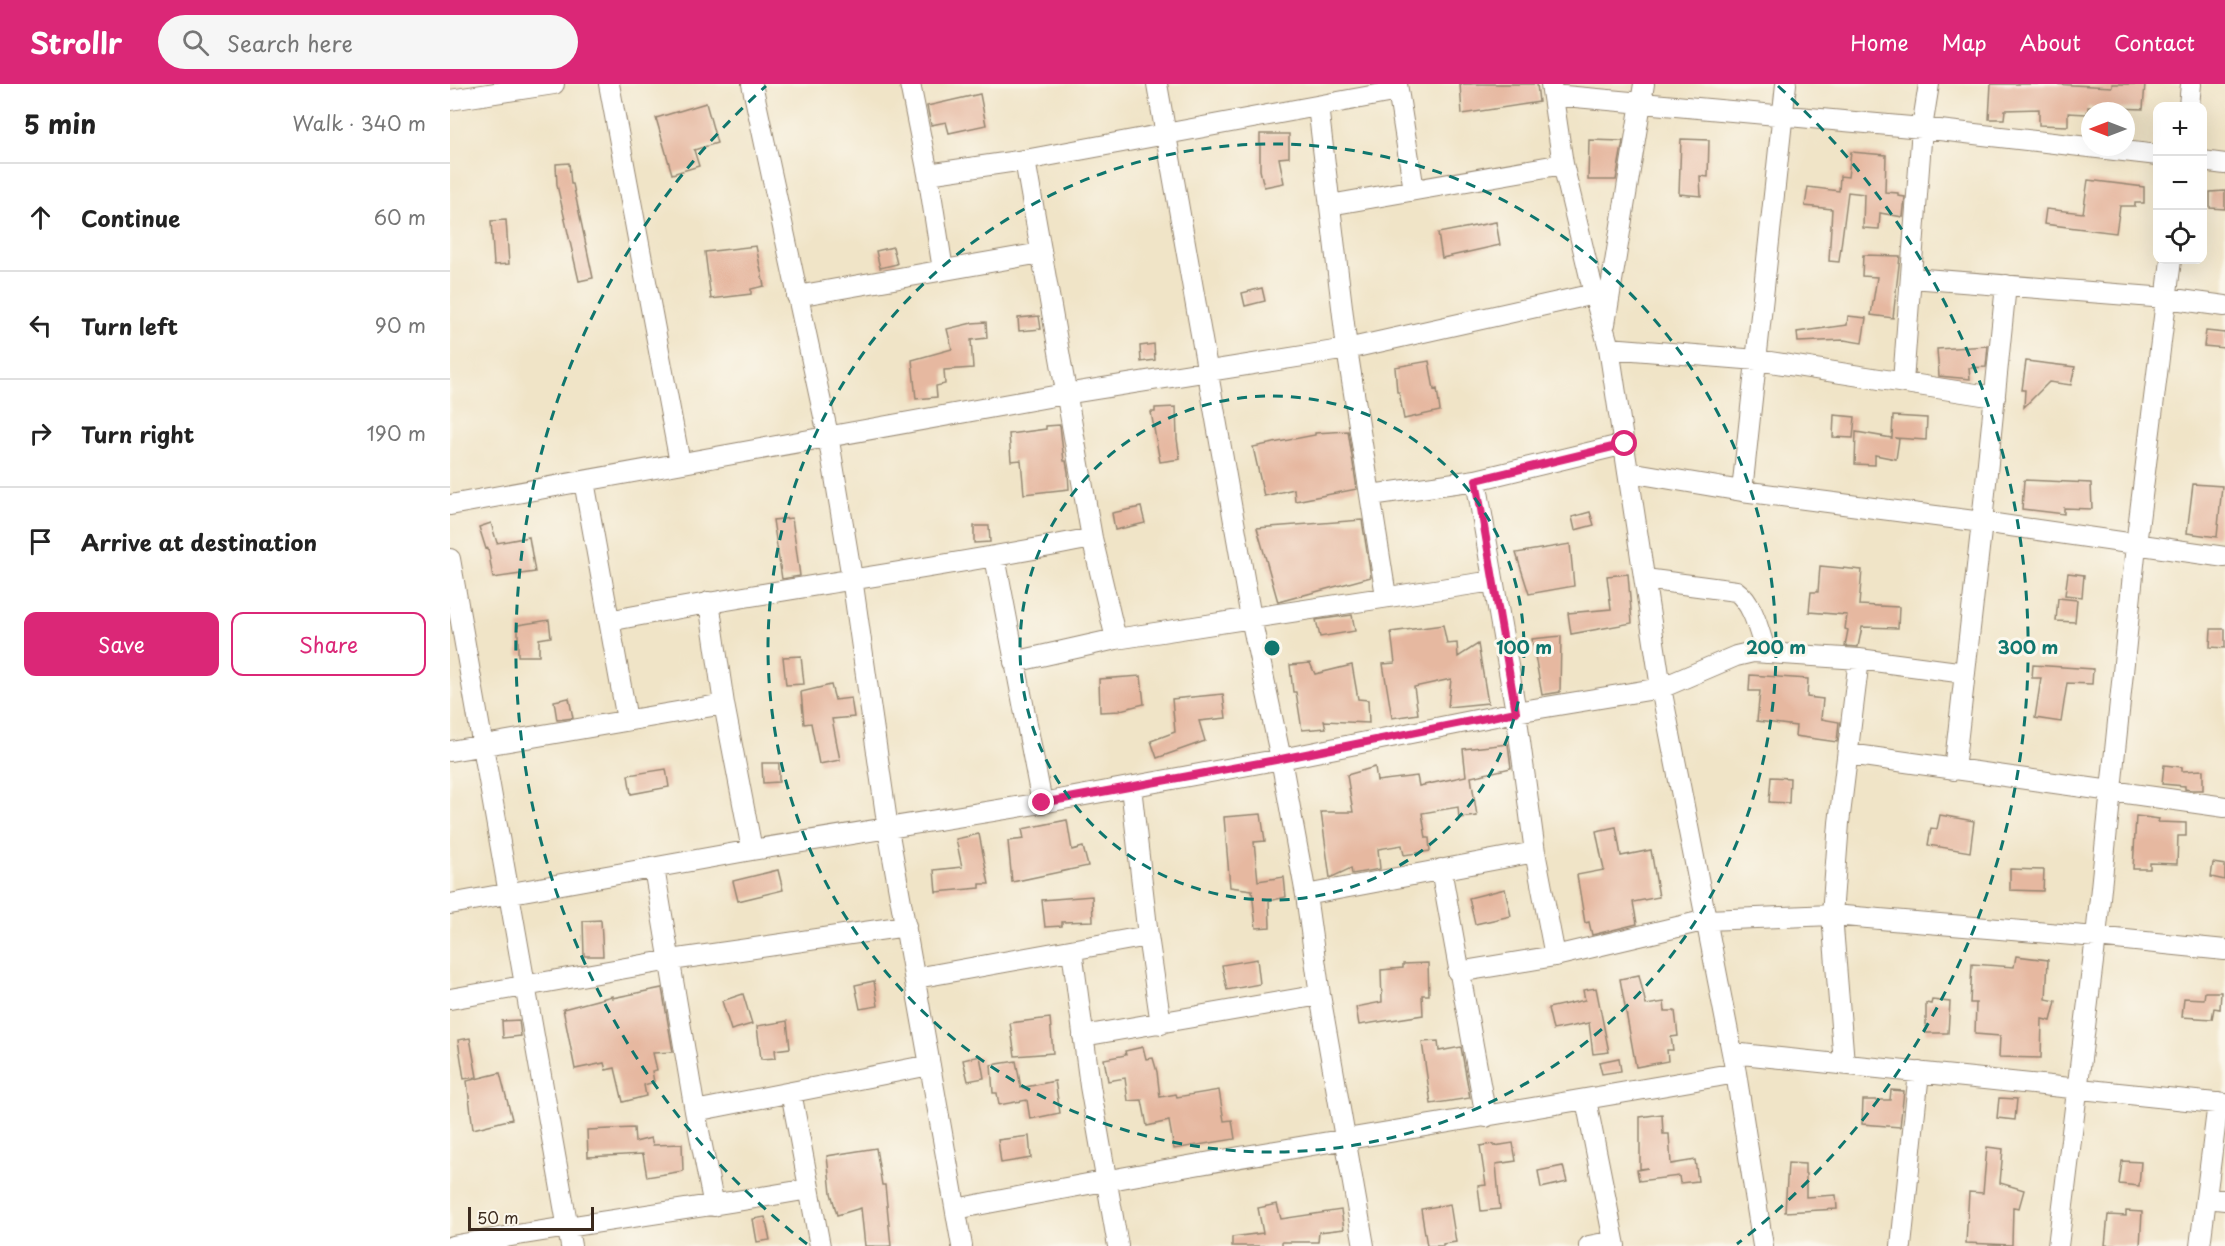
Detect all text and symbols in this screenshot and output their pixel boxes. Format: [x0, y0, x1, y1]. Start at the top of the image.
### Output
search box [158, 15, 578, 69]
text: Strollr [30, 21, 122, 64]
icon: search [179, 26, 212, 59]
text: Search here [227, 26, 353, 59]
text: Home [1850, 26, 1909, 58]
text: Map [1942, 26, 1987, 58]
text: About [2020, 26, 2081, 58]
text: Contact [2114, 26, 2195, 58]
north arrow [2081, 102, 2135, 156]
map controls [2153, 102, 2207, 264]
button: + [2153, 102, 2207, 156]
text: 5 min [24, 104, 96, 143]
text: Walk · 340 m [293, 108, 426, 138]
button: − [2153, 156, 2207, 210]
icon: ahead [24, 201, 57, 234]
text: Continue [81, 201, 180, 234]
text: 60 m [374, 202, 426, 232]
button: locate [2153, 210, 2207, 264]
icon: left [24, 309, 57, 342]
text: Turn left [81, 309, 178, 342]
text: 90 m [375, 310, 426, 340]
icon: right [24, 417, 57, 450]
text: Turn right [81, 417, 194, 450]
text: 190 m [367, 418, 426, 448]
route start [1611, 430, 1637, 456]
icon: arrive [24, 525, 57, 558]
text: Arrive at destination [81, 525, 317, 558]
button: Save [24, 612, 219, 676]
button: Share [231, 612, 426, 676]
text: 100 m [1496, 633, 1552, 660]
text: 200 m [1746, 633, 1806, 660]
text: 300 m [1998, 633, 2058, 660]
centre of rings [1262, 638, 1282, 658]
route end [1028, 789, 1054, 815]
scale bar [468, 1204, 594, 1232]
text: 50 m [477, 1205, 518, 1229]

